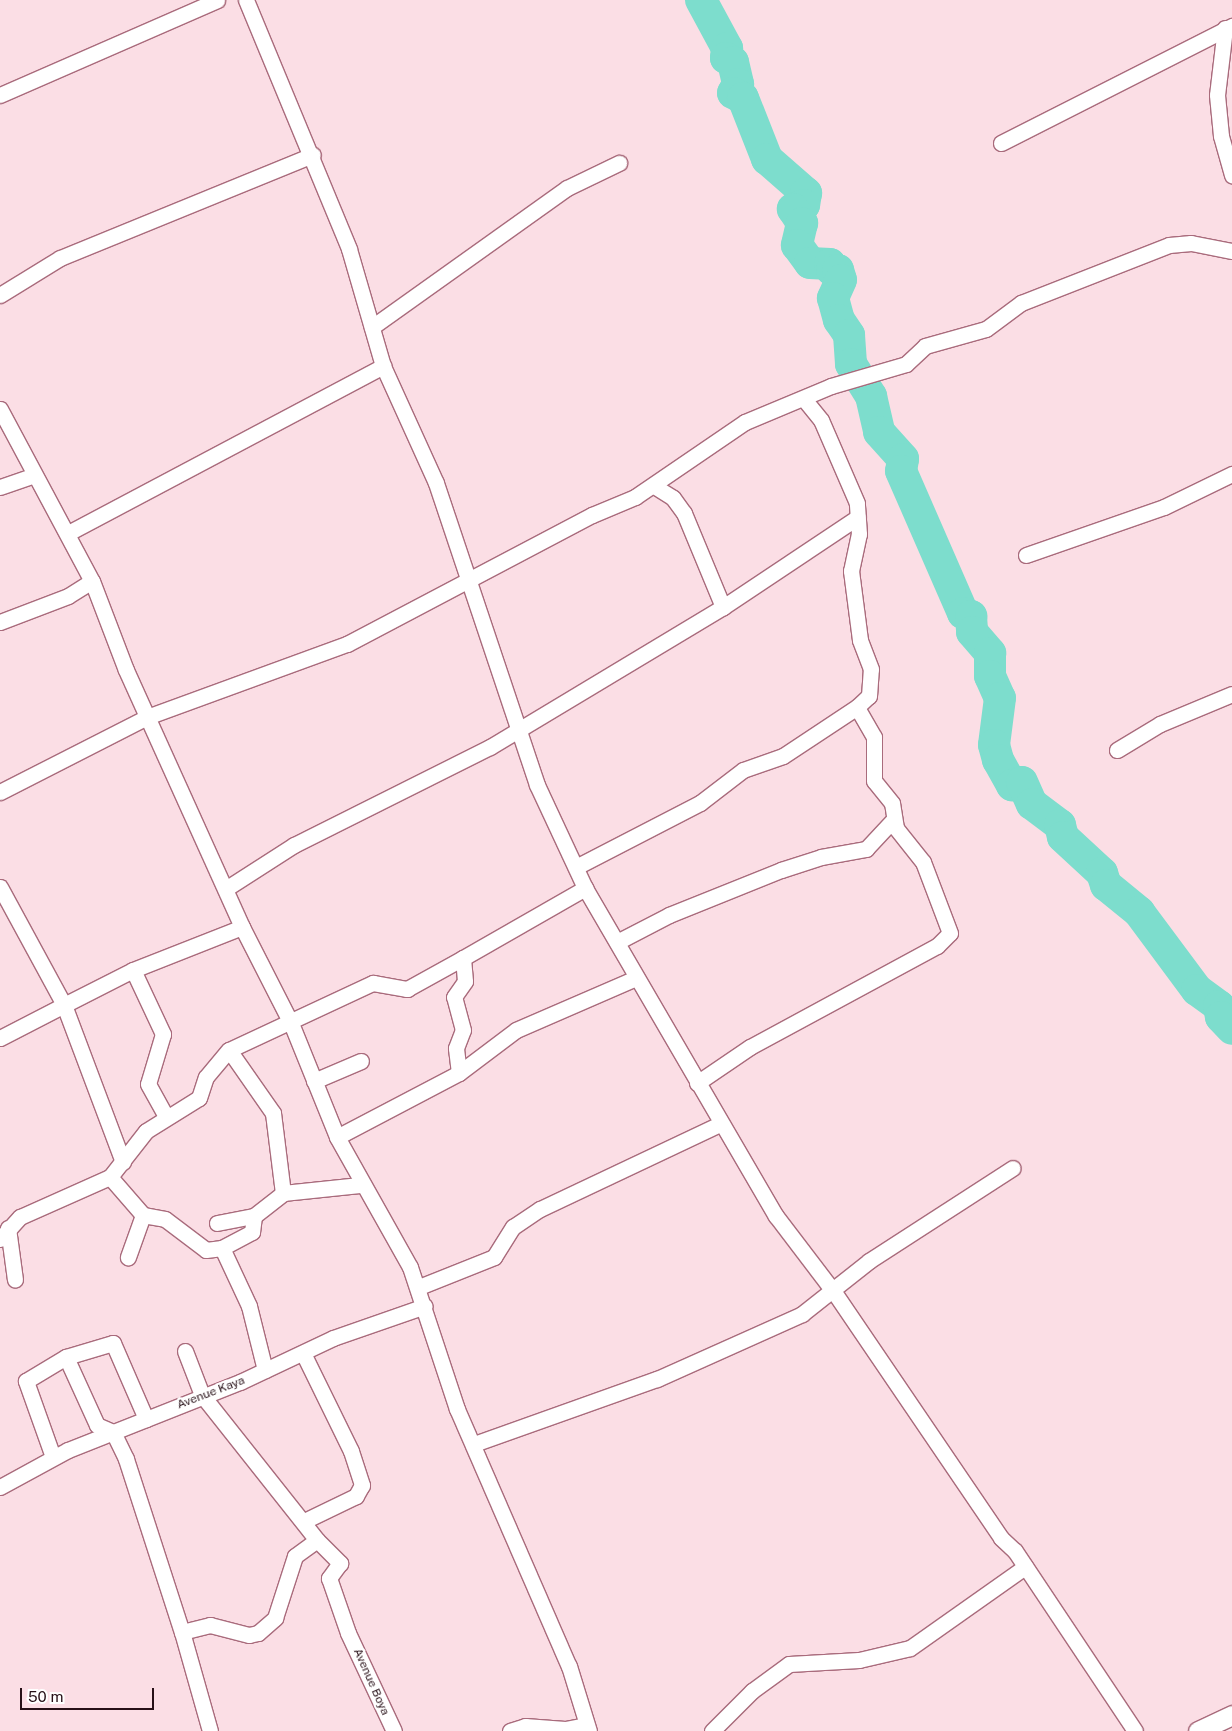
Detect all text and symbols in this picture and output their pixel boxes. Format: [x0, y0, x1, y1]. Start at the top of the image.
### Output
street label: Avenue Kaya [175, 1373, 247, 1413]
street label: Avenue Boya [350, 1646, 392, 1718]
scale bar [22, 1678, 156, 1710]
text: 50 m [28, 1688, 63, 1705]

